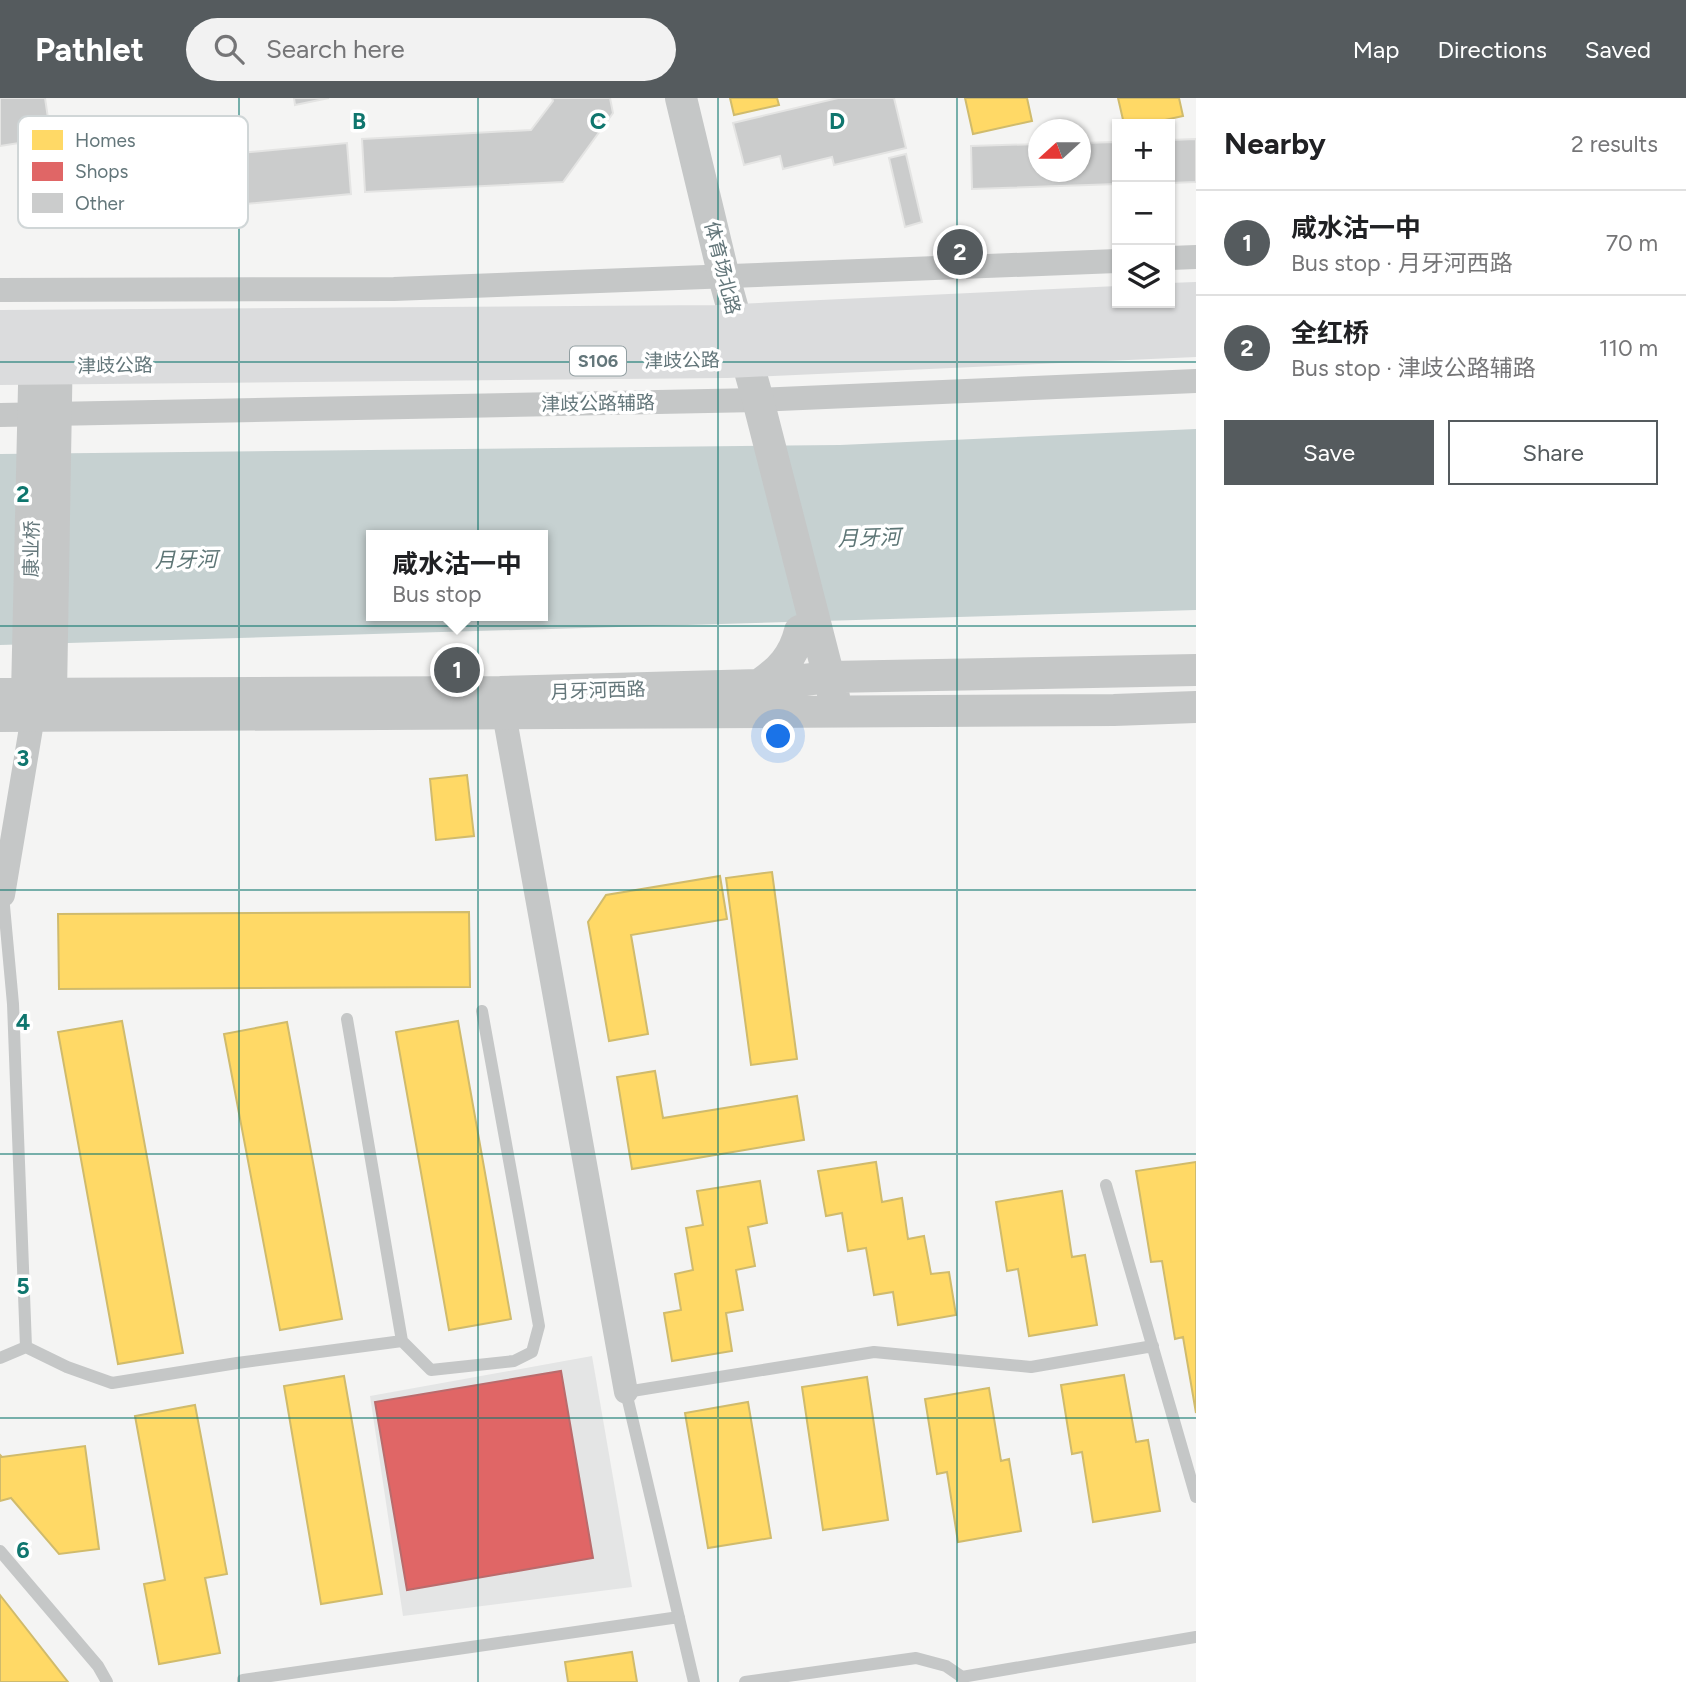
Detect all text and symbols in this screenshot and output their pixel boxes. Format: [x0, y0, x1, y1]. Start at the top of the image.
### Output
search box [186, 18, 676, 81]
text: Pathlet [35, 30, 144, 69]
icon: search [210, 30, 248, 68]
text: Search here [266, 33, 405, 65]
text: Map [1353, 35, 1399, 64]
text: Directions [1437, 35, 1547, 64]
text: Saved [1585, 35, 1651, 64]
text: B [352, 107, 366, 135]
text: C [590, 107, 607, 135]
text: D [829, 107, 845, 135]
legend [18, 116, 248, 228]
north arrow [1028, 119, 1091, 182]
map controls [1112, 119, 1175, 308]
button: + [1112, 119, 1175, 182]
text: Nearby [1224, 125, 1326, 162]
text: Homes [75, 129, 136, 152]
text: 2 results [1571, 130, 1658, 158]
text: Shops [75, 160, 129, 183]
button: − [1112, 182, 1175, 245]
text: Other [75, 192, 125, 215]
text: 咸水沽一中 [1291, 212, 1421, 244]
street label: 体育场北路 [700, 219, 745, 317]
pin: 2 [937, 226, 983, 278]
text: 1 [1242, 229, 1252, 257]
text: 70 m [1606, 229, 1658, 257]
button: layers [1112, 245, 1175, 308]
text: Bus stop · 月牙河西路 [1291, 249, 1513, 277]
text: 全红桥 [1291, 317, 1369, 349]
text: 2 [1240, 334, 1254, 362]
text: 110 m [1599, 334, 1658, 362]
road number: S106 [570, 346, 626, 376]
street label: 津歧公路 [644, 348, 720, 373]
street label: 津歧公路 [77, 353, 153, 378]
text: Bus stop · 津歧公路辅路 [1291, 354, 1536, 382]
street label: 津歧公路辅路 [541, 391, 655, 416]
button: Save [1224, 420, 1434, 485]
button: Share [1448, 420, 1658, 485]
text: 2 [16, 480, 30, 508]
street label: 康业桥 [20, 520, 43, 578]
water label: 月牙河 [837, 524, 905, 551]
popup [366, 530, 548, 621]
water label: 月牙河 [154, 546, 222, 573]
text: 咸水沽一中 [392, 548, 522, 580]
text: Bus stop [392, 580, 482, 608]
pin: 1 [434, 644, 480, 696]
street label: 月牙河西路 [550, 677, 646, 704]
your location [761, 719, 795, 753]
text: 3 [17, 744, 29, 772]
text: 4 [16, 1008, 30, 1036]
text: 5 [16, 1272, 30, 1300]
text: 6 [16, 1536, 30, 1564]

